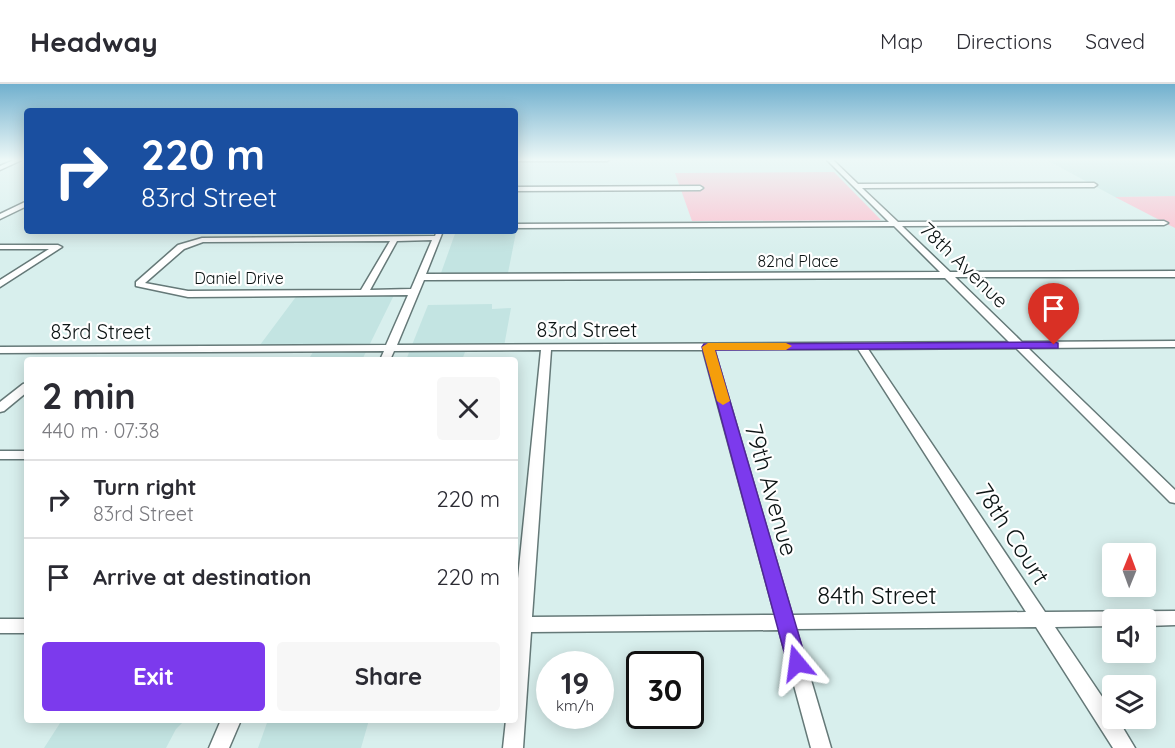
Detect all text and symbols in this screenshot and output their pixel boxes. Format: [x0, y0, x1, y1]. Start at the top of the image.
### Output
text: Headway [30, 24, 158, 59]
text: Map [880, 28, 923, 54]
text: Directions [956, 28, 1052, 54]
text: Saved [1085, 28, 1145, 54]
text: 220 m [141, 128, 265, 181]
icon: right [42, 132, 120, 210]
text: 83rd Street [141, 180, 277, 214]
street label: 78th Avenue [915, 216, 1014, 313]
street label: 82nd Place [757, 251, 839, 271]
street label: Daniel Drive [194, 268, 284, 288]
pin [1028, 283, 1079, 345]
icon: arrive [1037, 292, 1070, 325]
street label: 83rd Street [537, 317, 638, 342]
street label: 83rd Street [51, 319, 152, 344]
text: 2 min [42, 373, 136, 418]
button: close [437, 377, 500, 440]
text: 440 m · 07:38 [42, 418, 160, 443]
street label: 79th Avenue [739, 420, 805, 559]
text: Turn right [93, 473, 197, 501]
street label: 78th Court [969, 477, 1057, 590]
icon: right [42, 483, 75, 516]
text: 220 m [436, 485, 500, 513]
text: 83rd Street [93, 501, 194, 526]
north arrow [1102, 543, 1156, 597]
map controls [1102, 543, 1156, 729]
icon: arrive [42, 561, 75, 594]
text: Arrive at destination [93, 563, 311, 591]
text: 220 m [436, 563, 500, 591]
street label: 84th Street [817, 580, 937, 610]
button: sound [1102, 609, 1156, 663]
position arrow [765, 631, 829, 695]
button: Exit [42, 642, 265, 711]
button: Share [277, 642, 500, 711]
speed limit sign: 30 [626, 651, 704, 729]
text: 19 [561, 664, 589, 702]
button: layers [1102, 675, 1156, 729]
text: km/h [556, 696, 594, 715]

